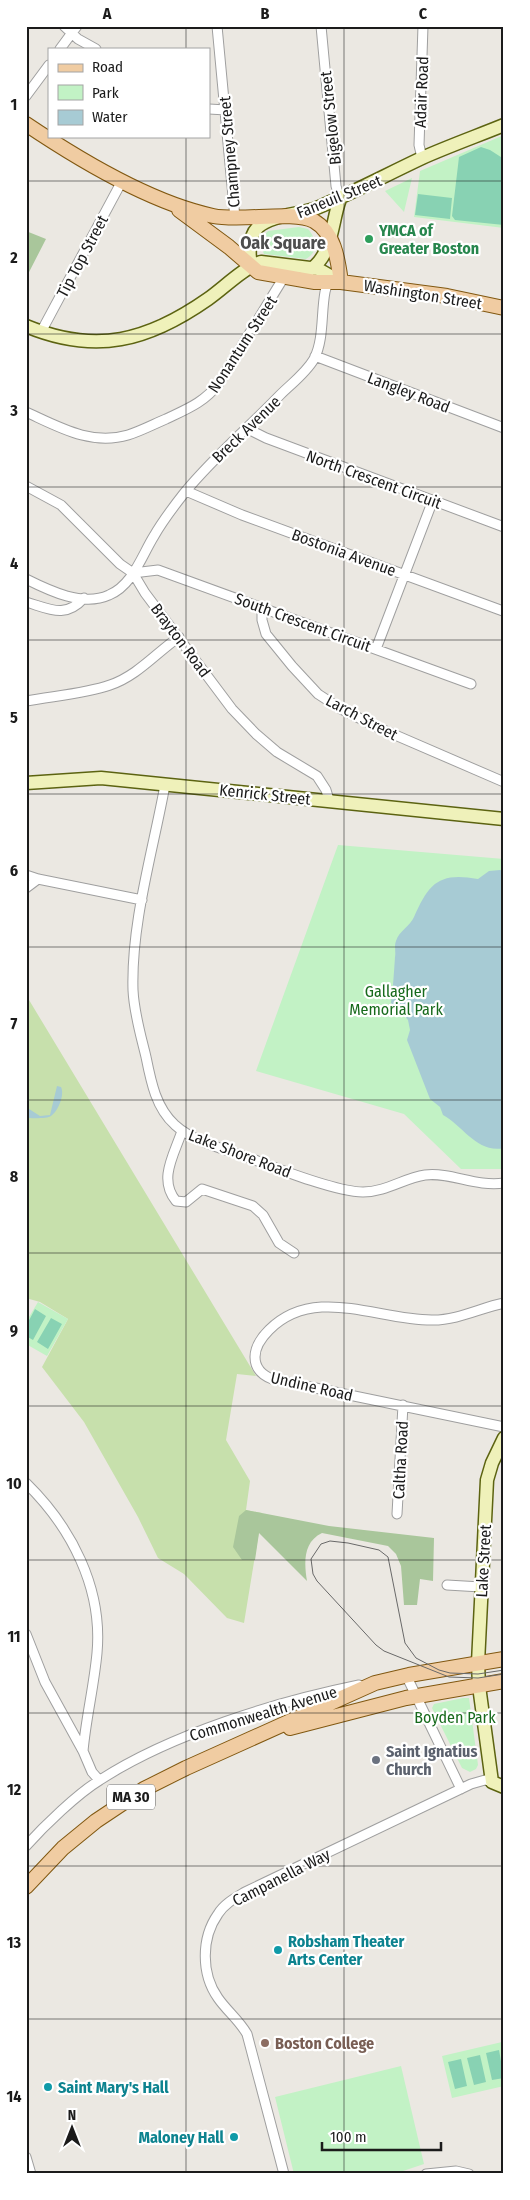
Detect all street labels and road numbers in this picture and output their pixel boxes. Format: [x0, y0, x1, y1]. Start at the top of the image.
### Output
street label: Adair Road [411, 56, 432, 128]
street label: Bigelow Street [316, 69, 345, 166]
street label: Champney Street [215, 95, 244, 208]
street label: Faneuil Street [294, 171, 385, 222]
street label: Tip Top Street [53, 211, 112, 301]
street label: Washington Street [362, 276, 484, 313]
street label: Nonantum Street [204, 292, 281, 396]
street label: Langley Road [365, 368, 453, 417]
street label: Breck Avenue [208, 392, 285, 467]
street label: North Crescent Circuit [304, 446, 445, 513]
street label: Bostonia Avenue [289, 525, 399, 580]
street label: South Crescent Circuit [232, 589, 374, 656]
street label: Brayton Road [147, 600, 214, 681]
street label: Larch Street [323, 691, 401, 745]
street label: Kenrick Street [218, 780, 312, 809]
street label: Lake Shore Road [186, 1125, 294, 1182]
street label: Undine Road [269, 1368, 355, 1405]
street label: Caltha Road [389, 1420, 412, 1500]
street label: Lake Street [472, 1523, 495, 1598]
street label: Commonwealth Avenue [187, 1682, 339, 1745]
road number: MA 30 [107, 1784, 155, 1810]
street label: Campanella Way [229, 1844, 334, 1910]

